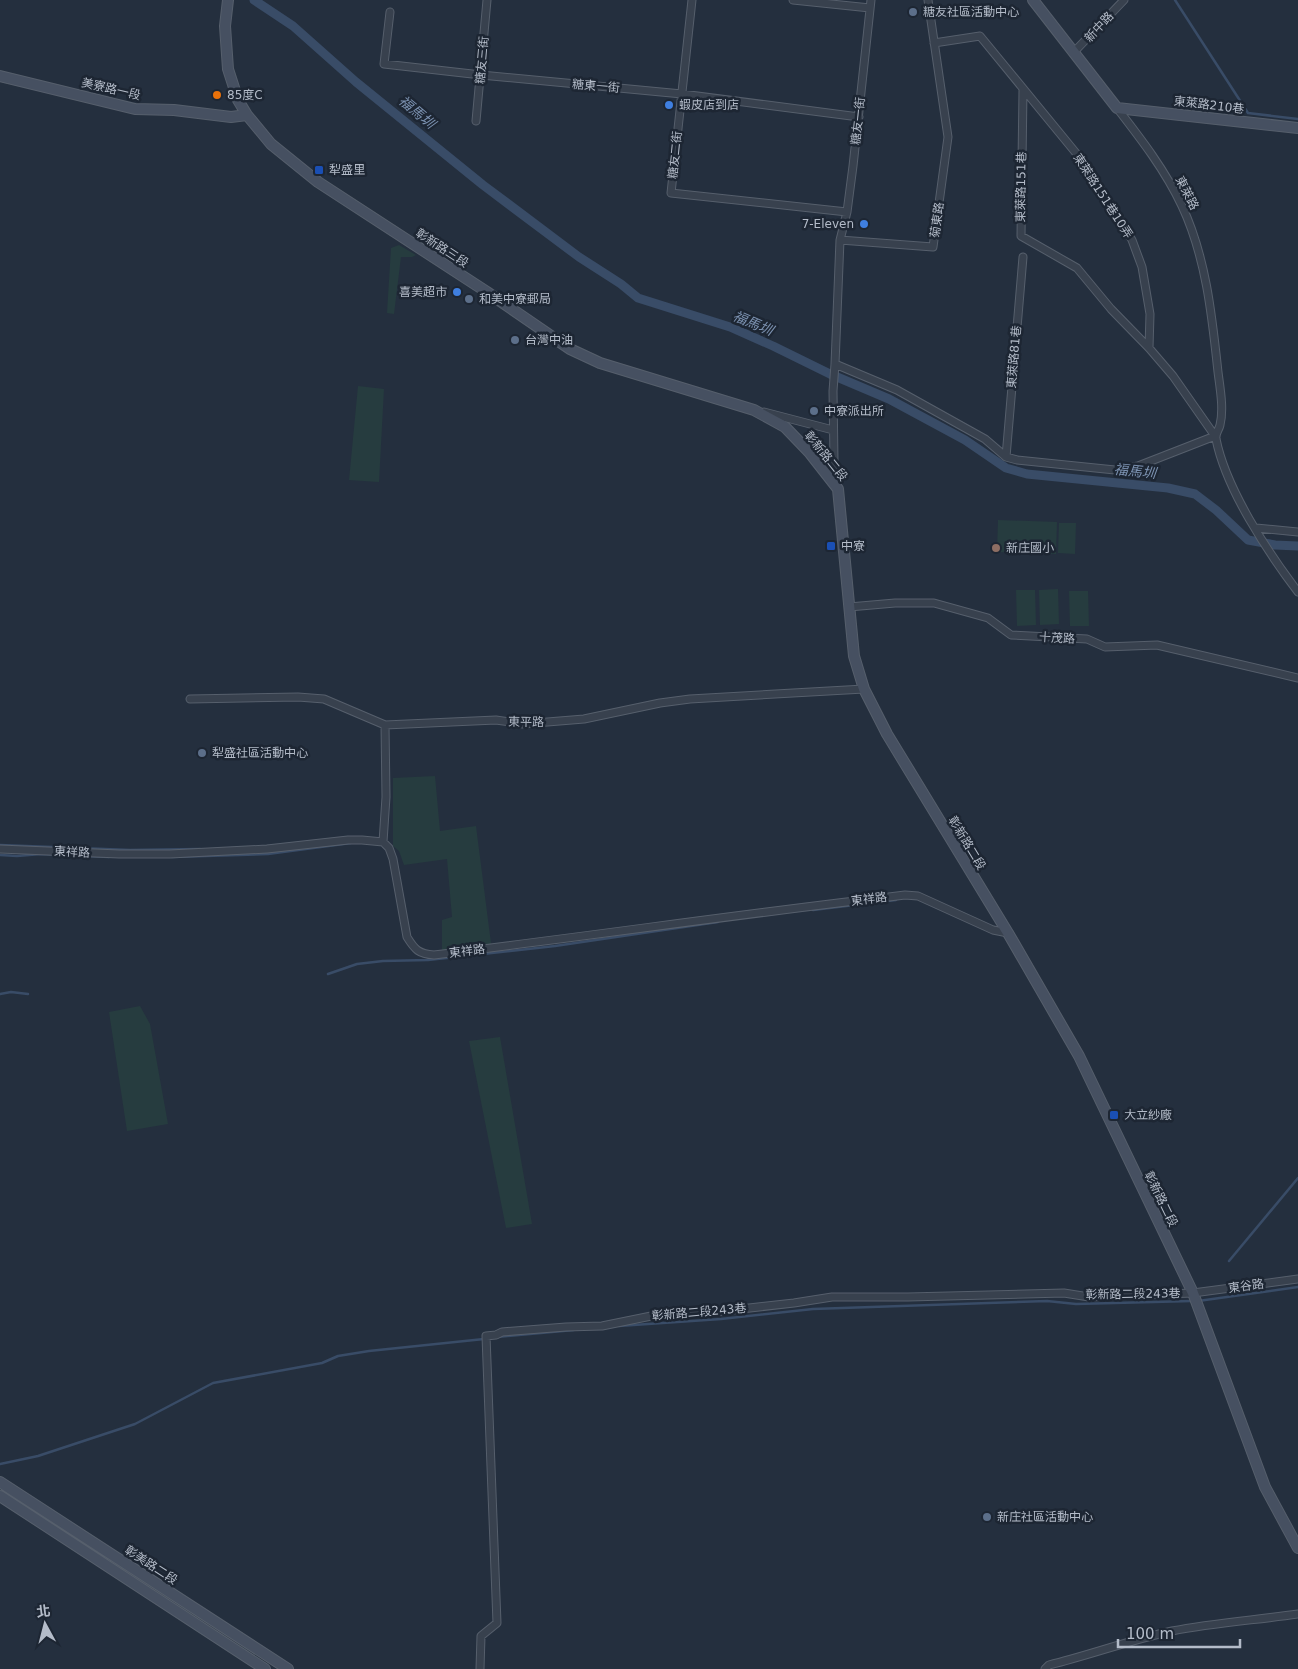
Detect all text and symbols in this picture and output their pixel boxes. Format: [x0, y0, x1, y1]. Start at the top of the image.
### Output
place label: 糖友社區活動中心 [923, 5, 1019, 19]
marker: 糖友社區活動中心 [907, 6, 919, 18]
street label: 新中路 [1082, 9, 1116, 45]
street label: 糖友三街 [473, 35, 491, 85]
street label: 美寮路一段 [80, 75, 142, 103]
street label: 糖東一街 [571, 77, 621, 95]
place label: 85度C [227, 88, 263, 102]
marker: 85度C [211, 89, 223, 101]
water label: 福馬圳 [396, 92, 440, 133]
street label: 東萊路210巷 [1173, 94, 1245, 116]
street label: 糖友一街 [849, 96, 867, 146]
place label: 蝦皮店到店 [679, 98, 739, 112]
marker: 蝦皮店到店 [663, 99, 675, 111]
street label: 糖友二街 [666, 130, 684, 180]
street label: 東萊路151巷 [1013, 151, 1029, 223]
street label: 東萊路151巷10弄 [1070, 151, 1136, 241]
place label: 犁盛里 [329, 163, 365, 177]
marker: 犁盛里 [313, 164, 325, 176]
street label: 東萊路 [1173, 174, 1201, 212]
street label: 菊東路 [928, 201, 946, 239]
place label: 7-Eleven [802, 217, 854, 231]
marker: 7-Eleven [858, 218, 870, 230]
street label: 彰新路三段 [413, 226, 471, 270]
place label: 喜美超市 [399, 285, 447, 299]
marker: 喜美超市 [451, 286, 463, 298]
place label: 和美中寮郵局 [479, 292, 551, 306]
marker: 和美中寮郵局 [463, 293, 475, 305]
water label: 福馬圳 [731, 307, 777, 339]
street label: 東萊路81巷 [1004, 325, 1024, 389]
place label: 台灣中油 [525, 333, 573, 347]
marker: 台灣中油 [509, 334, 521, 346]
place label: 中寮派出所 [824, 404, 884, 418]
marker: 中寮派出所 [808, 405, 820, 417]
street label: 彰新路二段 [802, 428, 850, 484]
water label: 福馬圳 [1113, 461, 1159, 481]
place label: 中寮 [841, 539, 865, 553]
marker: 中寮 [825, 540, 837, 552]
place label: 新庄國小 [1006, 541, 1054, 555]
marker: 新庄國小 [990, 542, 1002, 554]
street label: 十茂路 [1039, 630, 1075, 646]
street label: 東平路 [508, 715, 544, 729]
place label: 犁盛社區活動中心 [212, 746, 308, 760]
marker: 犁盛社區活動中心 [196, 747, 208, 759]
street label: 彰新路二段 [946, 814, 988, 872]
street label: 東祥路 [54, 844, 90, 860]
street label: 東祥路 [850, 890, 888, 908]
street label: 東祥路 [448, 942, 486, 960]
place label: 大立紗廠 [1124, 1108, 1172, 1122]
marker: 大立紗廠 [1108, 1109, 1120, 1121]
street label: 彰新路二段 [1142, 1169, 1180, 1229]
street label: 東谷路 [1227, 1277, 1265, 1295]
street label: 彰新路二段243巷 [1085, 1286, 1181, 1302]
street label: 彰新路二段243巷 [651, 1301, 747, 1323]
place label: 新庄社區活動中心 [997, 1510, 1093, 1524]
marker: 新庄社區活動中心 [981, 1511, 993, 1523]
street label: 彰美路二段 [122, 1543, 180, 1587]
north arrow [20, 1599, 70, 1649]
text: 北 [35, 1602, 51, 1620]
scale bar [1118, 1616, 1240, 1648]
text: 100 m [1126, 1625, 1174, 1643]

